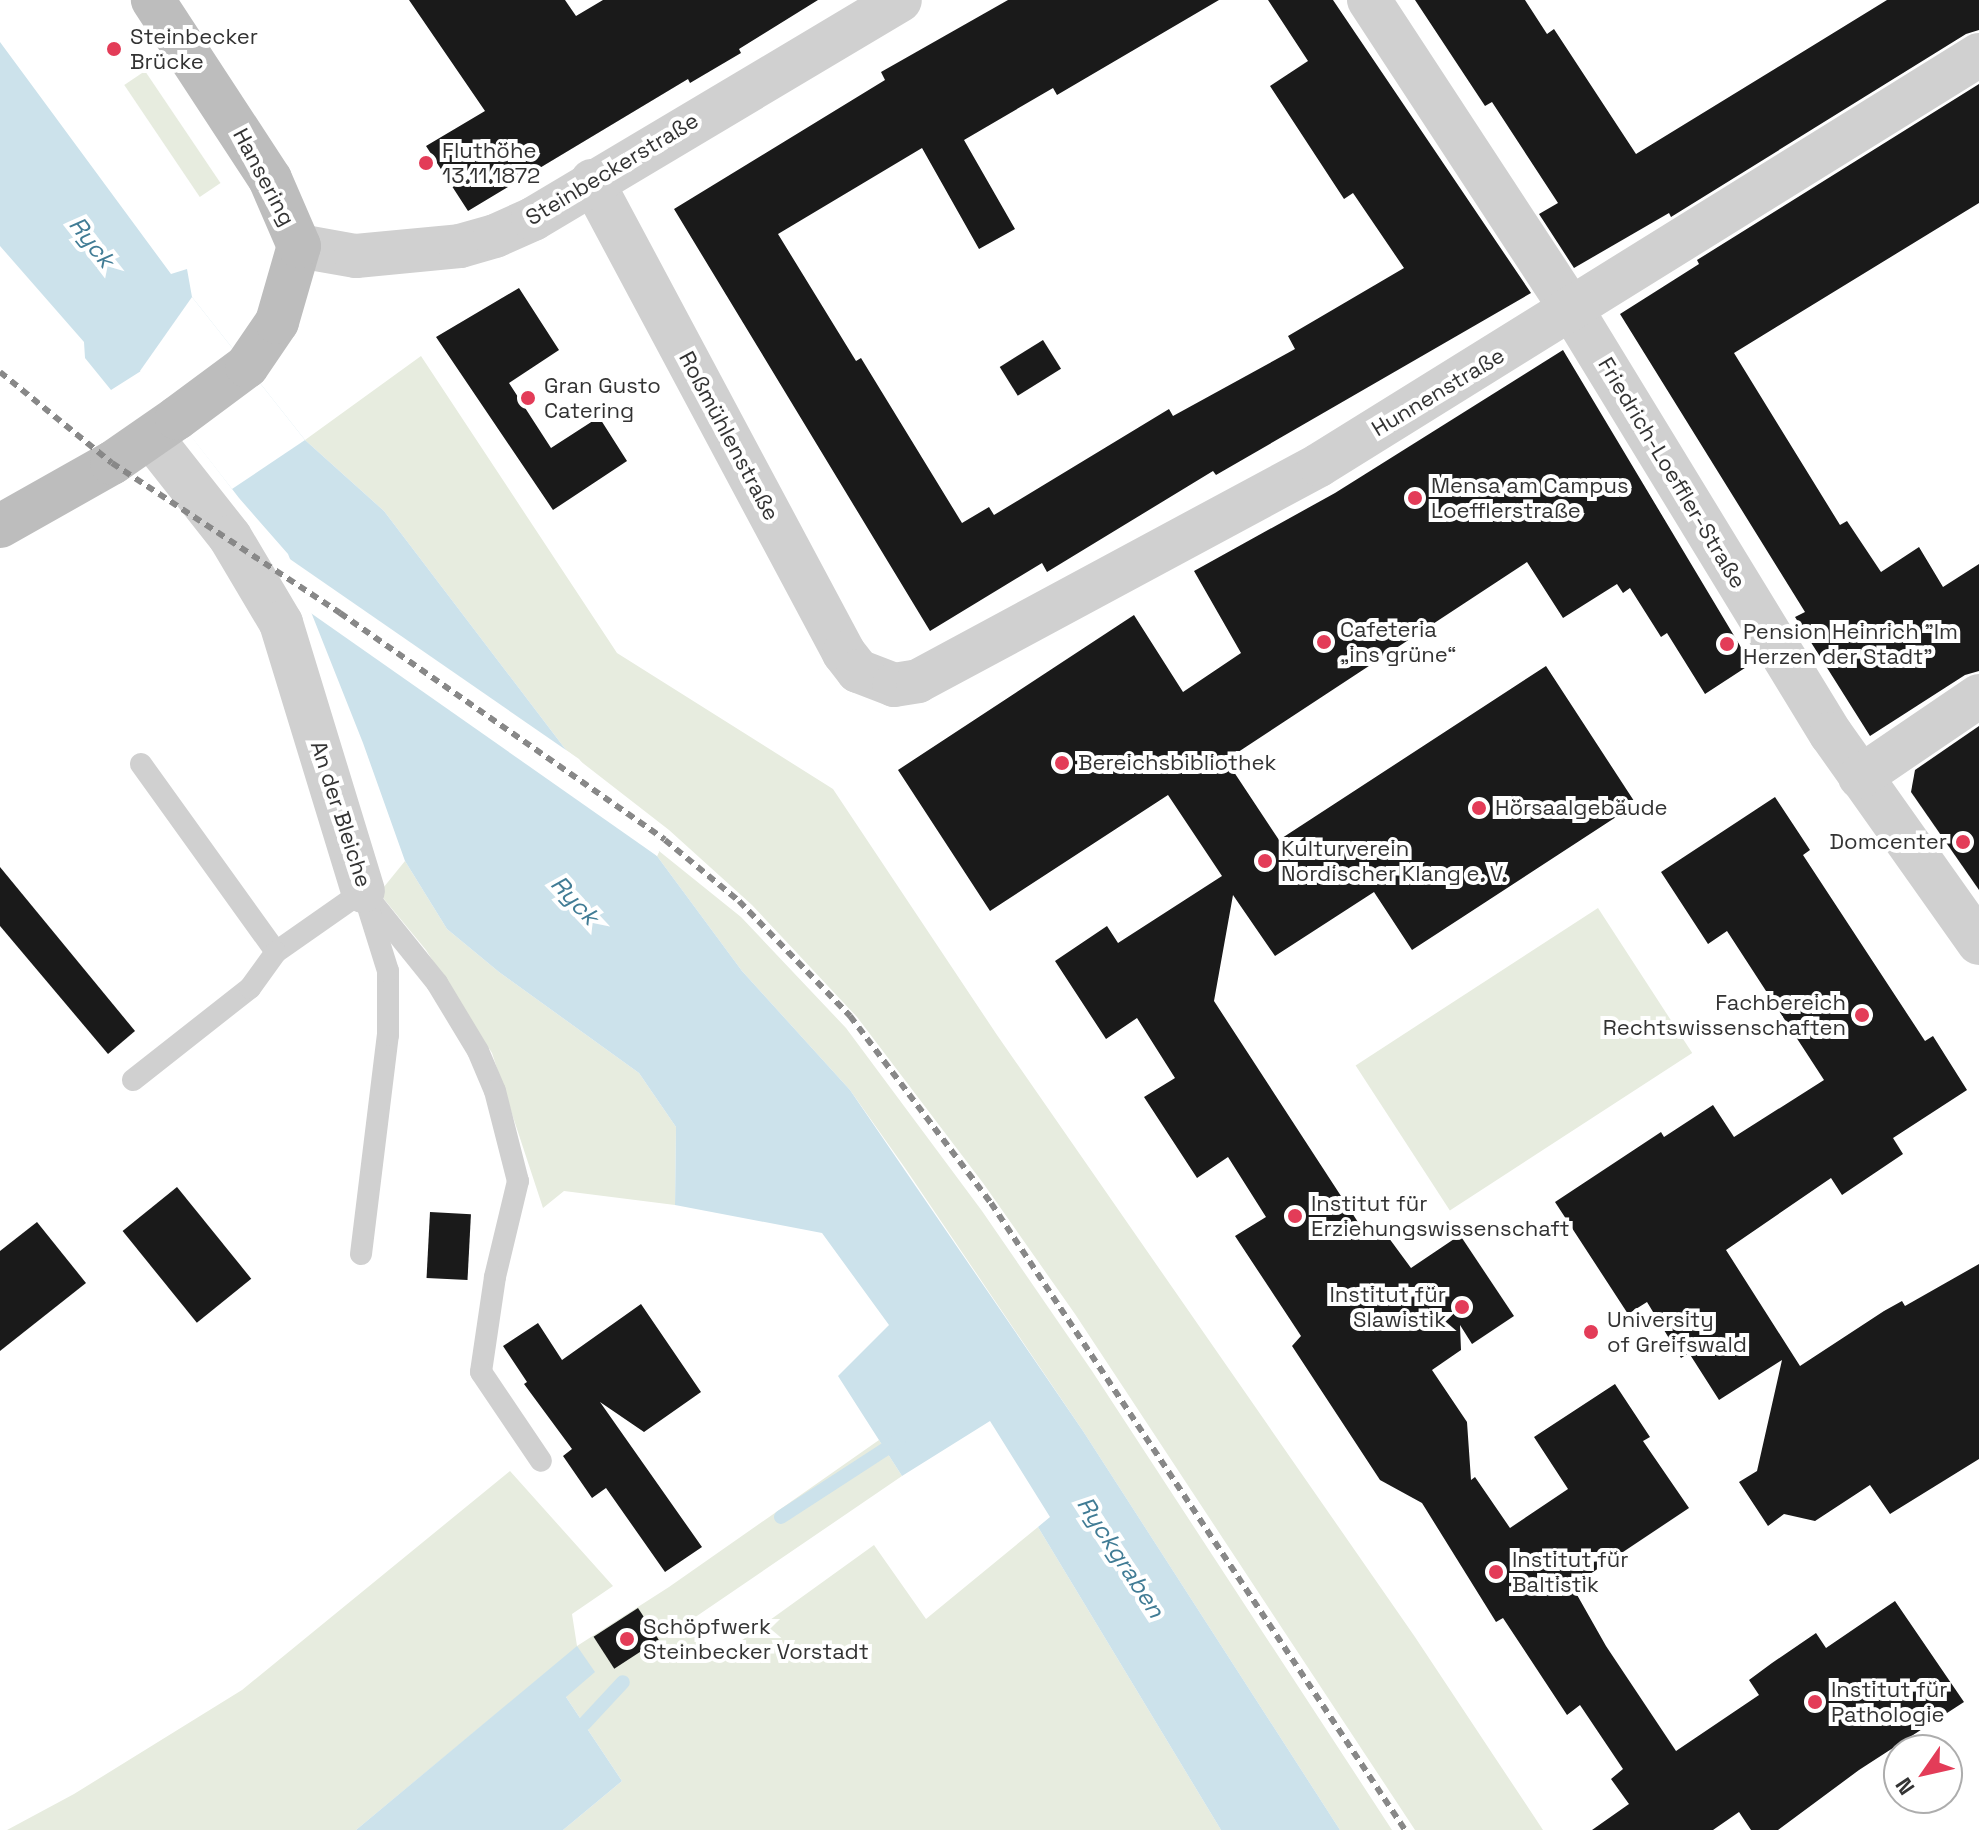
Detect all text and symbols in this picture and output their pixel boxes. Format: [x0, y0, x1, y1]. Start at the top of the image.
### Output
place label: Steinbecker Brücke [130, 23, 258, 74]
marker: Steinbecker Brücke [105, 40, 123, 58]
street label: Steinbeckerstraße [521, 107, 703, 231]
street label: Hansering [227, 124, 301, 230]
place label: Fluthöhe 13.11.1872 [442, 137, 540, 188]
marker: Fluthöhe 13.11.1872 [417, 154, 435, 172]
water label: Ryck [63, 211, 121, 273]
street label: Hunnenstraße [1367, 342, 1509, 442]
street label: Roßmühlenstraße [673, 347, 785, 525]
street label: Friedrich-Loeffler-Straße [1593, 353, 1751, 593]
place label: Gran Gusto Catering [544, 372, 661, 424]
marker: Gran Gusto Catering [519, 389, 537, 407]
place label: Mensa am Campus Loefflerstraße [1431, 472, 1628, 524]
marker: Mensa am Campus Loefflerstraße [1406, 489, 1424, 507]
place label: Cafeteria „ins grüne“ [1340, 616, 1457, 668]
place label: Pension Heinrich "Im Herzen der Stadt" [1743, 618, 1958, 670]
marker: Cafeteria „ins grüne“ [1315, 633, 1333, 651]
marker: Pension Heinrich "Im Herzen der Stadt" [1718, 635, 1736, 653]
street label: An der Bleiche [305, 738, 377, 890]
place label: Bereichsbibliothek [1078, 750, 1276, 776]
marker: Bereichsbibliothek [1053, 754, 1071, 772]
place label: Hörsaalgebäude [1495, 795, 1668, 821]
marker: Hörsaalgebäude [1470, 799, 1488, 817]
place label: Domcenter [1829, 829, 1947, 855]
marker: Domcenter [1954, 833, 1972, 851]
place label: Kulturverein Nordischer Klang e. V. [1281, 835, 1508, 886]
marker: Kulturverein Nordischer Klang e. V. [1256, 852, 1274, 870]
water label: Ryck [545, 869, 605, 931]
place label: Fachbereich Rechtswissenschaften [1603, 989, 1846, 1040]
marker: Fachbereich Rechtswissenschaften [1853, 1006, 1871, 1024]
place label: Institut für Erziehungswissenschaft [1311, 1190, 1570, 1242]
marker: Institut für Erziehungswissenschaft [1286, 1207, 1304, 1225]
place label: Institut für Slawistik [1329, 1281, 1446, 1332]
marker: Institut für Slawistik [1453, 1298, 1471, 1316]
place label: University of Greifswald [1607, 1306, 1747, 1358]
marker: University of Greifswald [1582, 1323, 1600, 1341]
water label: Ryckgraben [1071, 1491, 1171, 1623]
place label: Institut für Baltistik [1512, 1546, 1629, 1598]
marker: Institut für Baltistik [1487, 1563, 1505, 1581]
place label: Schöpfwerk Steinbecker Vorstadt [643, 1613, 869, 1664]
marker: Schöpfwerk Steinbecker Vorstadt [618, 1630, 636, 1648]
place label: Institut für Pathologie [1831, 1676, 1948, 1728]
marker: Institut für Pathologie [1806, 1693, 1824, 1711]
north arrow [1883, 1734, 1963, 1814]
text: N [1889, 1772, 1920, 1800]

